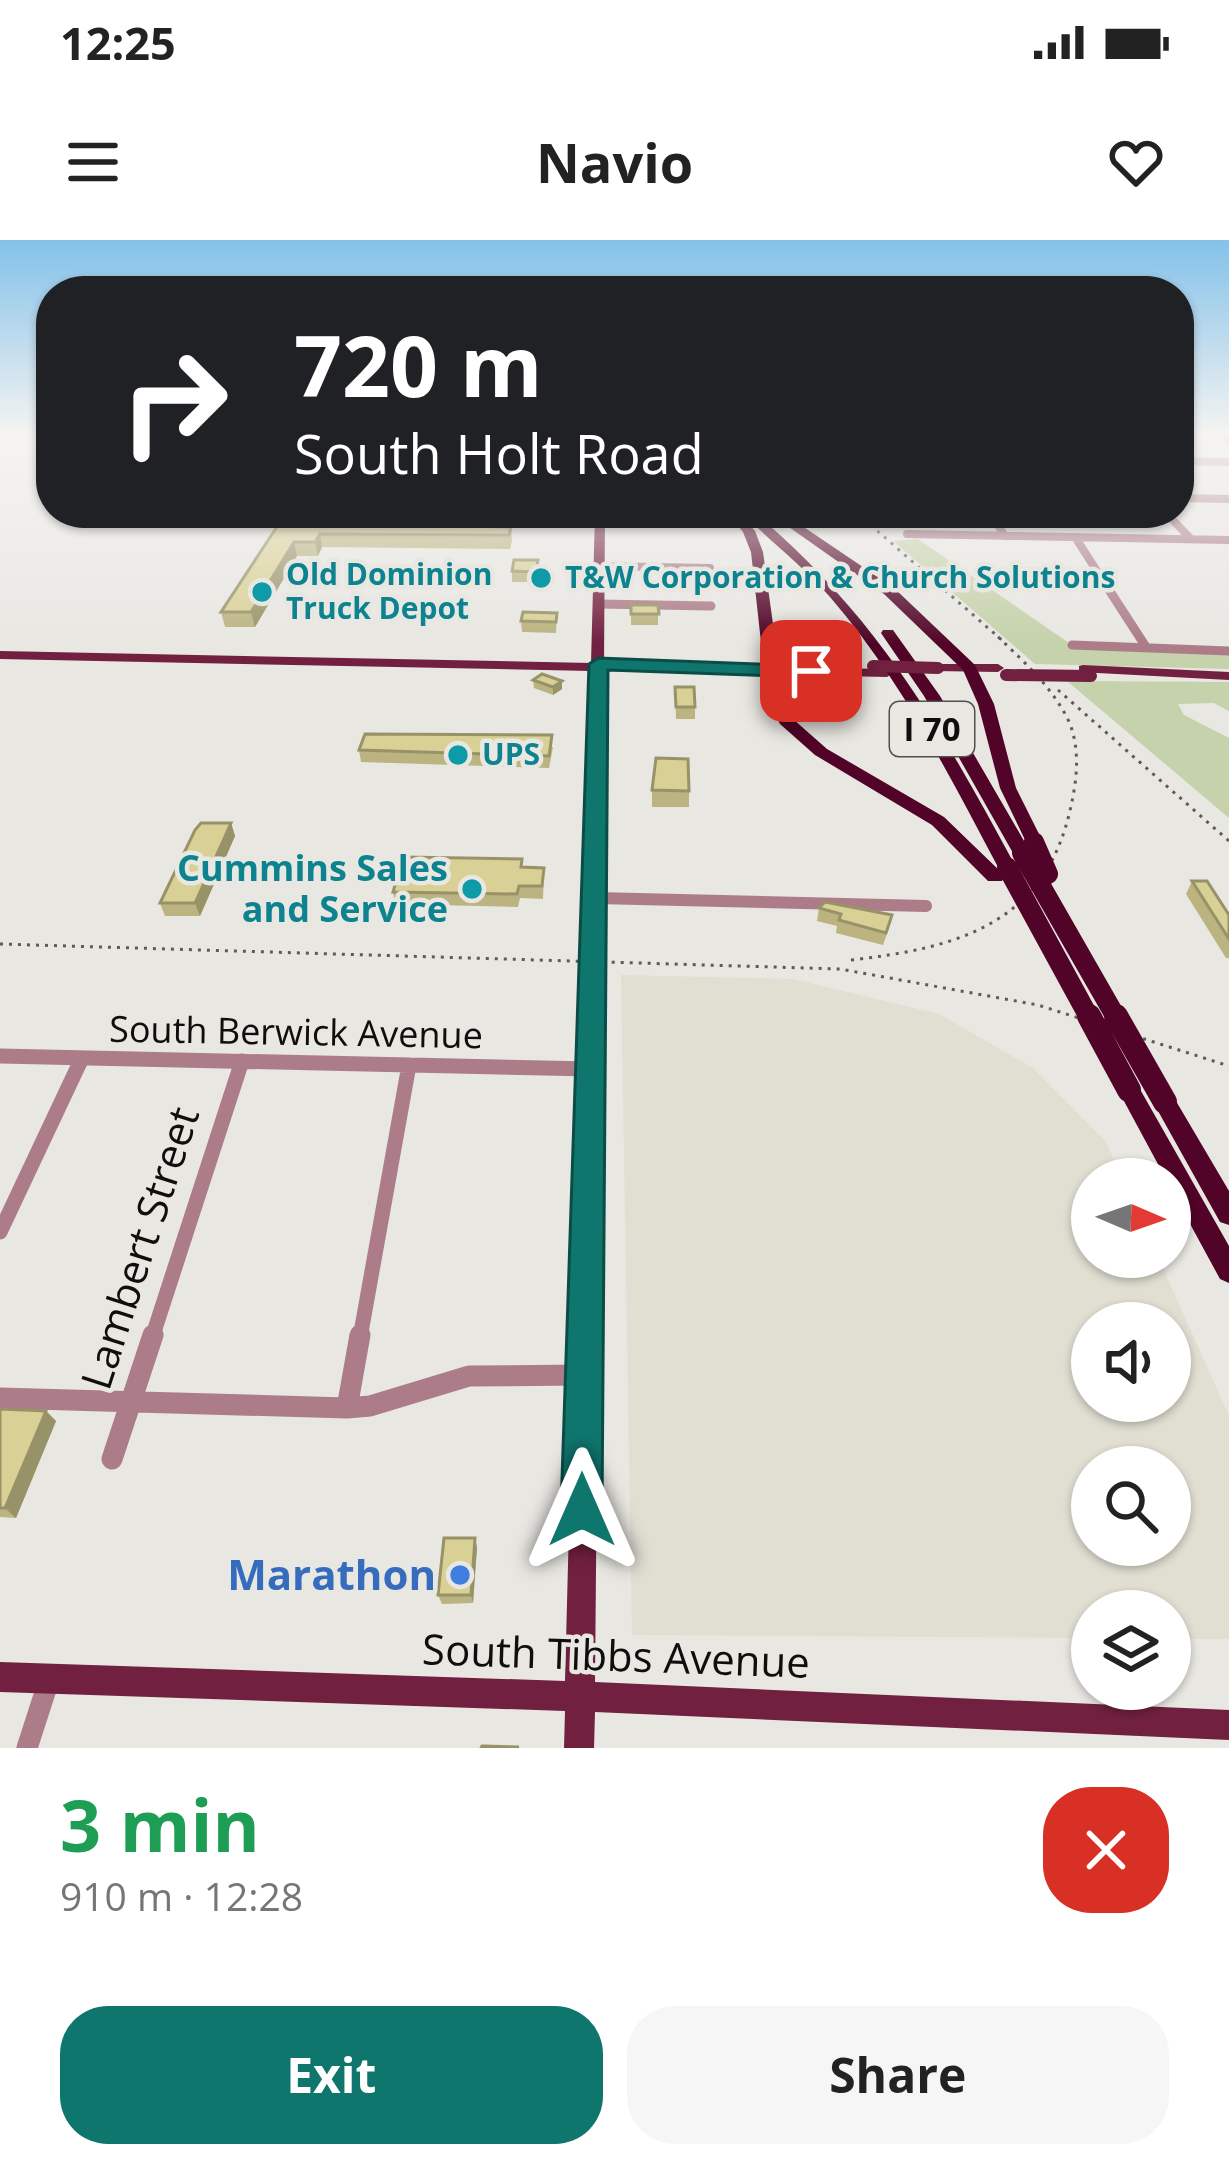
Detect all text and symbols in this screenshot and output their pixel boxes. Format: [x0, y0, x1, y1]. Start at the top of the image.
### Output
text: 12:25 [60, 12, 176, 73]
text: Navio [536, 125, 693, 199]
icon: menu [60, 129, 126, 195]
icon: heart [1103, 129, 1169, 195]
text: 720 m [294, 307, 542, 422]
icon: right [96, 324, 252, 480]
text: South Holt Road [294, 416, 704, 490]
place label: Old Dominion Truck Depot [286, 553, 492, 628]
place label: T&W Corporation & Church Solutions [565, 556, 1115, 597]
marker: T&W Corporation & Church Solutions [528, 565, 554, 591]
marker: Old Dominion Truck Depot [249, 579, 275, 605]
pin [760, 620, 862, 722]
icon: arrive [778, 638, 844, 704]
road number: I 70 [890, 702, 974, 756]
place label: UPS [482, 733, 540, 774]
marker: UPS [445, 742, 471, 768]
place label: Cummins Sales and Service [177, 843, 448, 933]
marker: Cummins Sales and Service [459, 876, 485, 902]
street label: South Berwick Avenue [109, 1004, 483, 1059]
street label: Lambert Street [66, 1099, 211, 1396]
north arrow [1071, 1158, 1191, 1278]
map controls [1071, 1158, 1191, 1710]
button: sound [1071, 1302, 1191, 1422]
button: search [1071, 1446, 1191, 1566]
position arrow [519, 1447, 645, 1573]
place label: Marathon [227, 1545, 436, 1602]
marker: Marathon [447, 1562, 473, 1588]
button: layers [1071, 1590, 1191, 1710]
street label: South Tibbs Avenue [421, 1619, 811, 1690]
text: 3 min [60, 1775, 260, 1873]
button: close [1043, 1787, 1169, 1913]
text: 910 m · 12:28 [60, 1869, 303, 1922]
button: Exit [60, 2006, 603, 2144]
button: Share [627, 2006, 1169, 2144]

